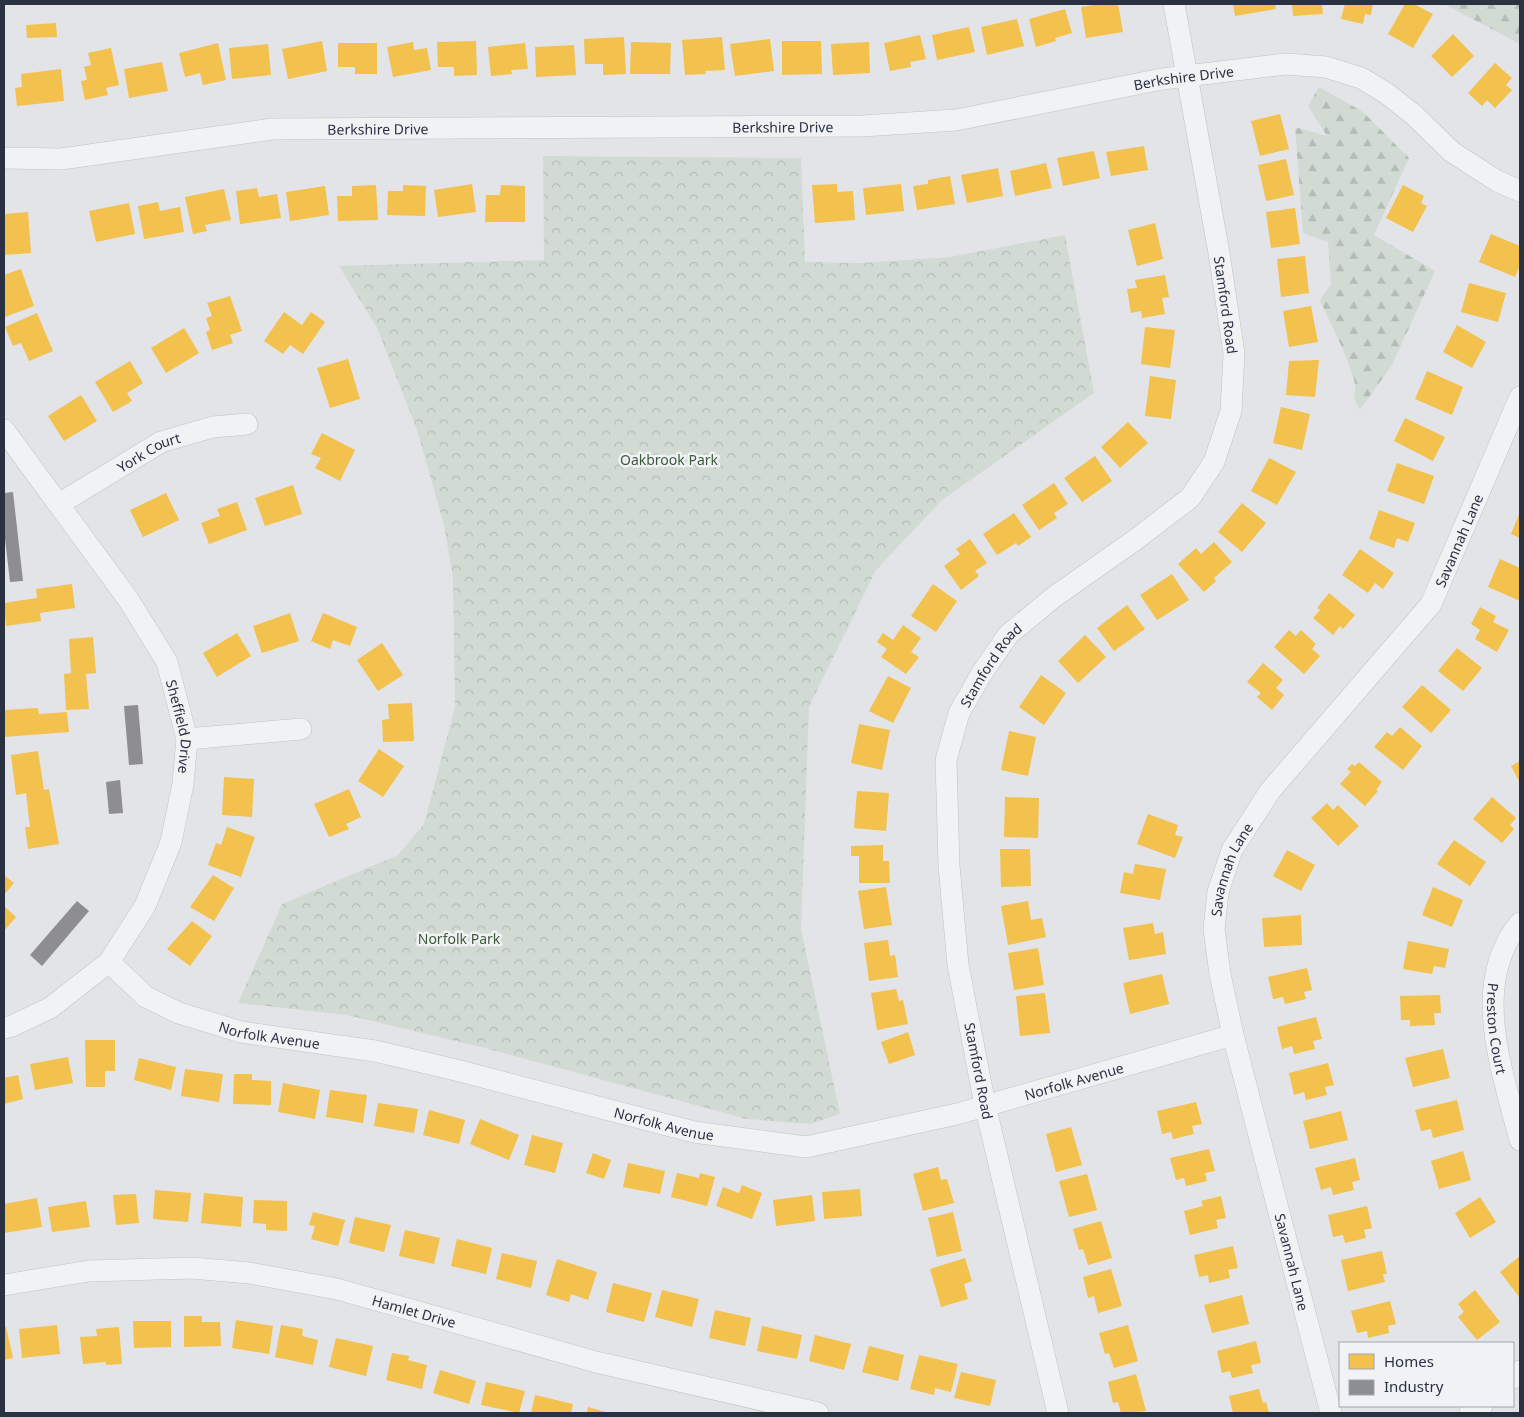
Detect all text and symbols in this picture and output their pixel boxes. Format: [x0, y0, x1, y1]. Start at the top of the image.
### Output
street label: Berkshire Drive [1132, 61, 1235, 94]
street label: Berkshire Drive [732, 117, 834, 136]
street label: Berkshire Drive [327, 119, 429, 138]
street label: Stamford Road [1210, 255, 1242, 355]
street label: York Court [113, 427, 182, 476]
park label: Oakbrook Park [620, 450, 719, 469]
street label: Savannah Lane [1430, 491, 1487, 590]
street label: Stamford Road [955, 618, 1025, 710]
street label: Sheffield Drive [162, 677, 196, 775]
street label: Savannah Lane [1206, 819, 1257, 917]
park label: Norfolk Park [418, 929, 501, 948]
street label: Preston Court [1484, 982, 1512, 1076]
street label: Norfolk Avenue [217, 1016, 321, 1053]
street label: Stamford Road [960, 1021, 998, 1121]
street label: Norfolk Avenue [1022, 1057, 1126, 1104]
street label: Norfolk Avenue [612, 1102, 715, 1144]
street label: Savannah Lane [1271, 1211, 1313, 1313]
street label: Hamlet Drive [370, 1290, 458, 1332]
legend [1339, 1342, 1514, 1407]
text: Homes [1384, 1351, 1434, 1371]
text: Industry [1384, 1376, 1444, 1396]

